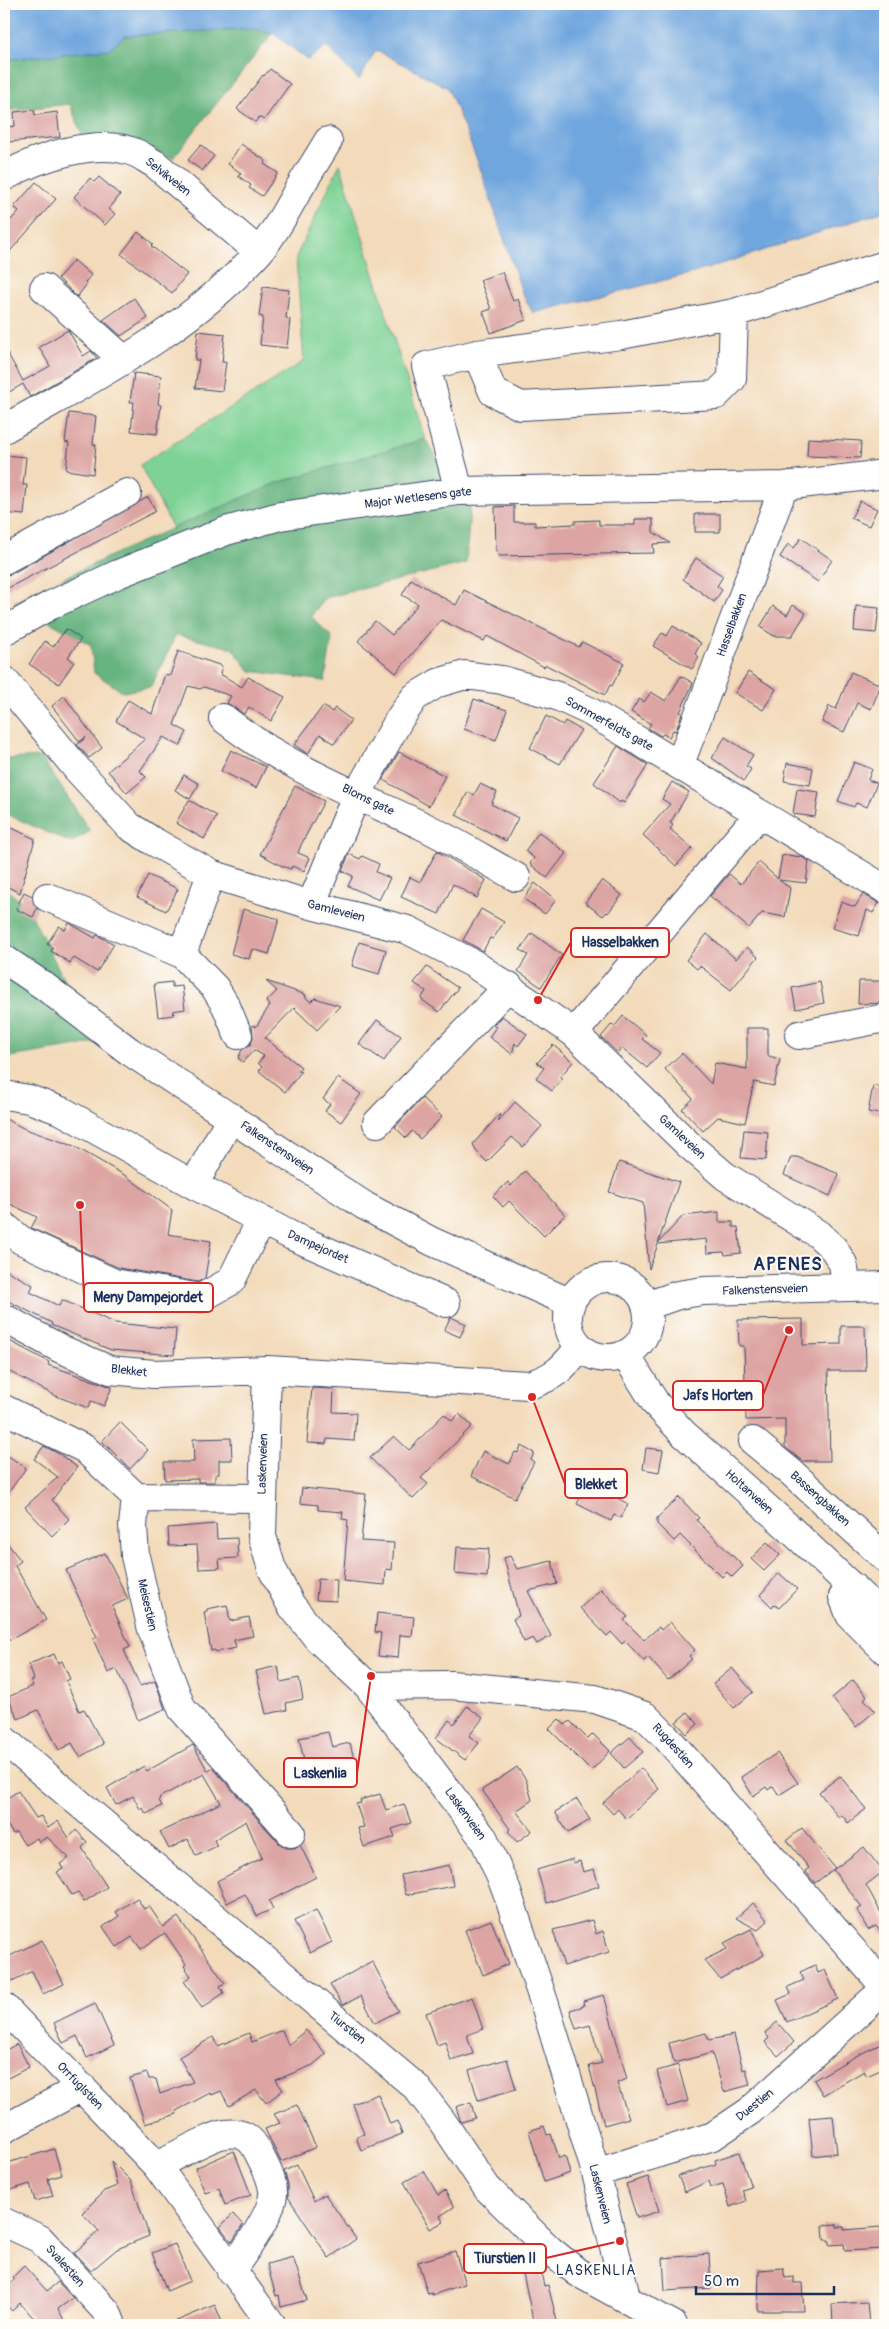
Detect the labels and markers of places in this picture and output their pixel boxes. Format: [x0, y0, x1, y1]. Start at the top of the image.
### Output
callout: Hasselbakken [571, 928, 669, 957]
callout: Meny Dampejordet [84, 1283, 213, 1312]
callout: Jafs Horten [673, 1381, 763, 1410]
callout: Blekket [565, 1469, 627, 1498]
callout: Laskenlia [284, 1758, 357, 1787]
callout: Tiurstien II [464, 2244, 546, 2273]

